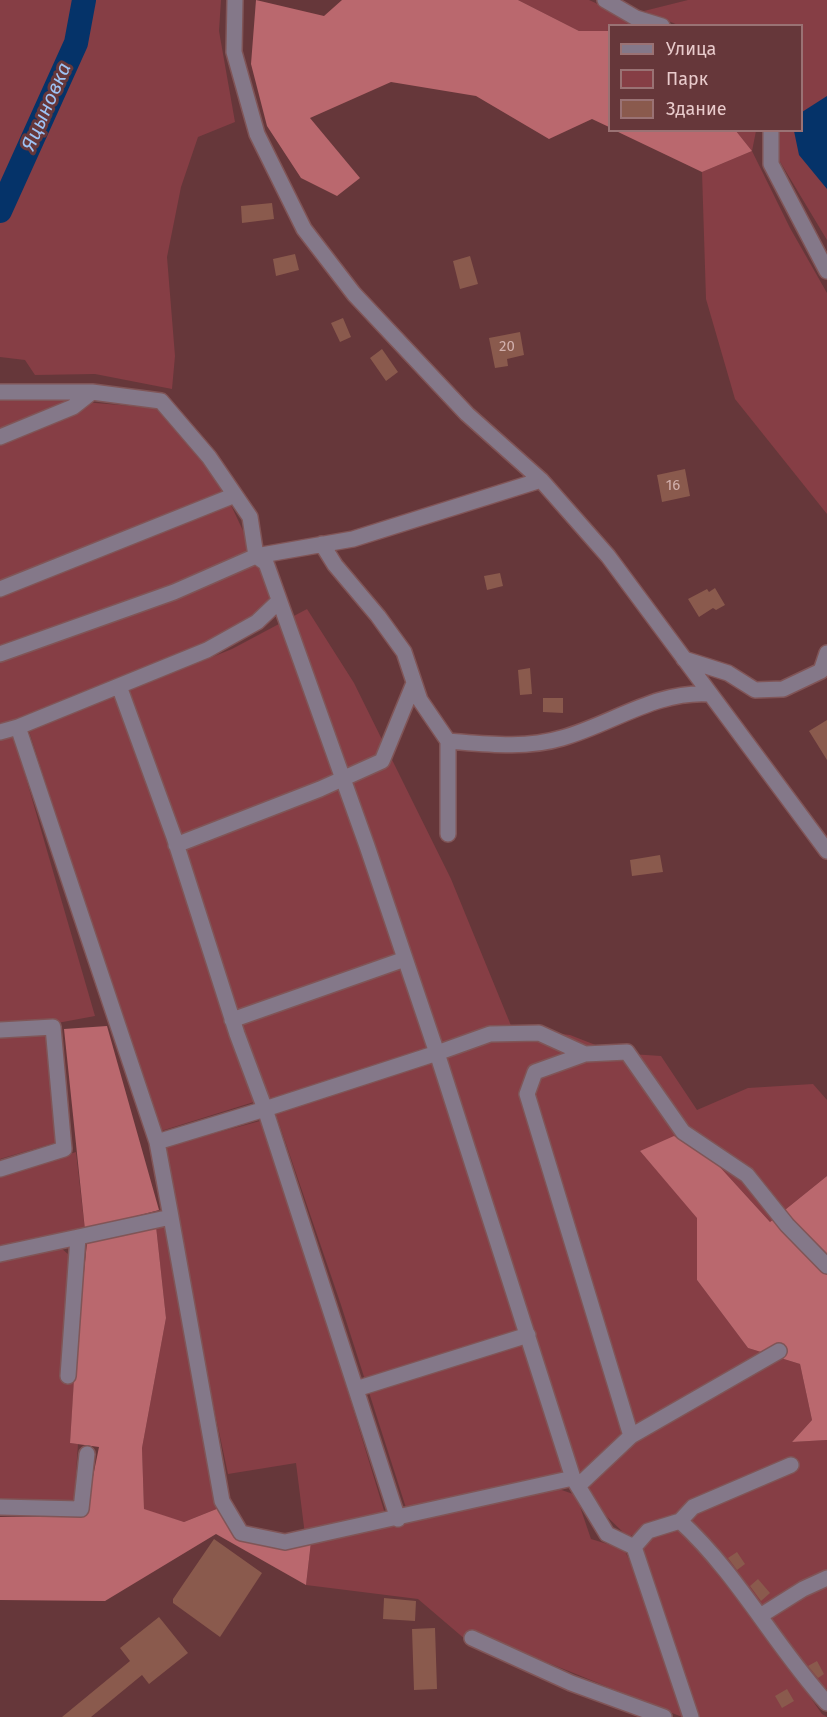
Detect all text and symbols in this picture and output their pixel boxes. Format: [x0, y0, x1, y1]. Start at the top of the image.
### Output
legend [608, 24, 803, 132]
text: Улица [666, 38, 716, 60]
water label: Яцыновка [17, 59, 77, 155]
text: Парк [666, 68, 708, 90]
text: Здание [666, 98, 727, 120]
house number: 20 [499, 338, 515, 356]
house number: 16 [666, 477, 680, 495]

